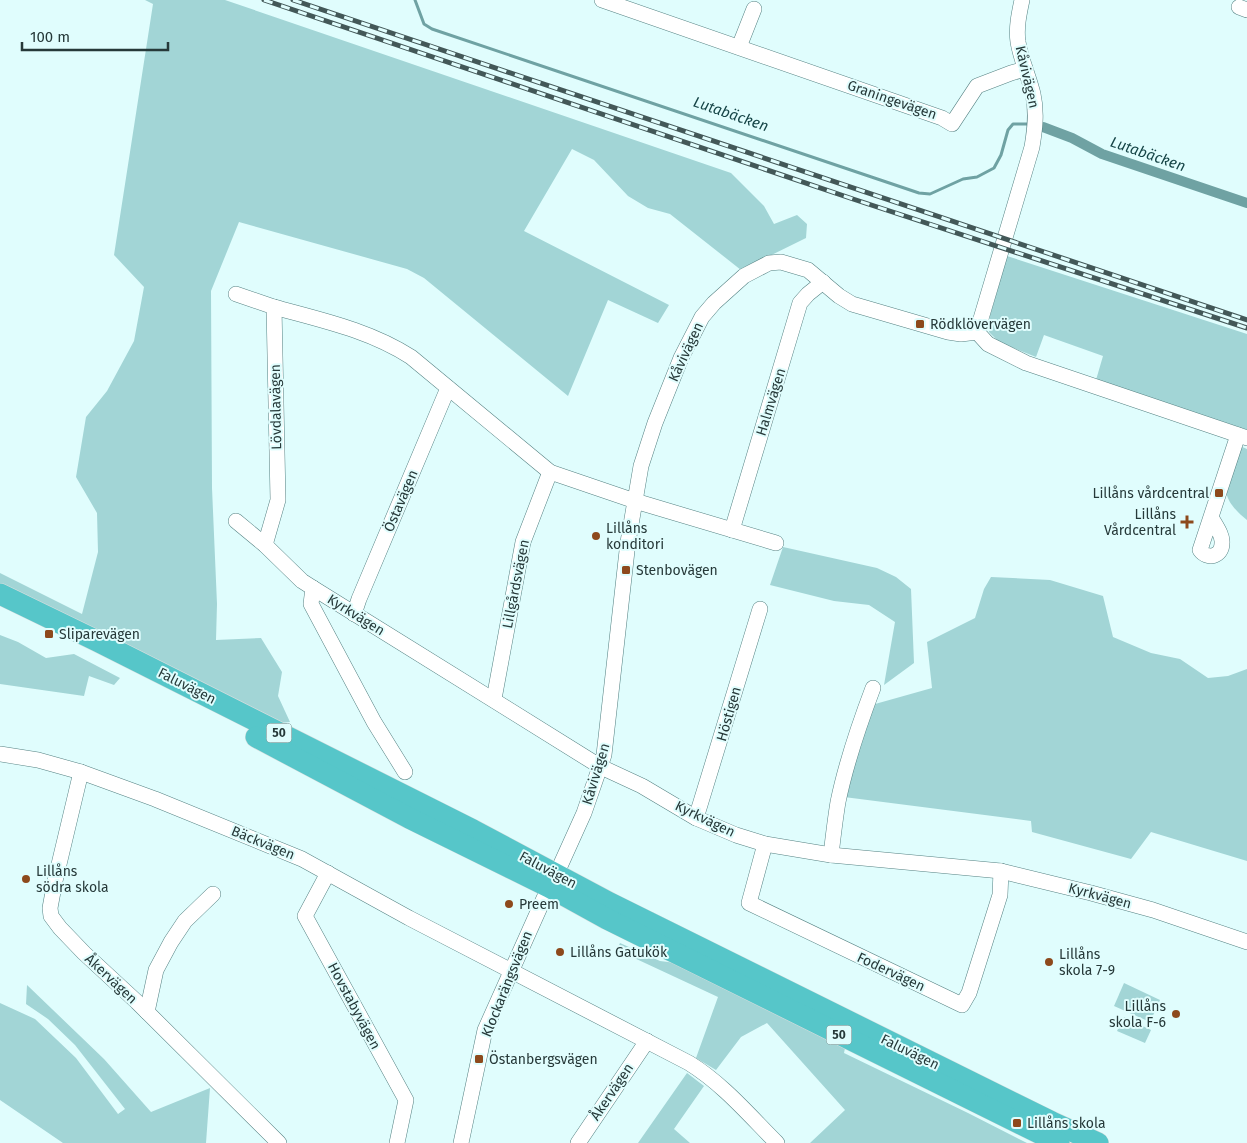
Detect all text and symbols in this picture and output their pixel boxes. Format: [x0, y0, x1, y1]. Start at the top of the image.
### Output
scale bar [22, 20, 169, 52]
text: 100 m [30, 28, 70, 46]
street label: Kåvivägen [1012, 44, 1042, 110]
street label: Graningevägen [845, 77, 939, 123]
water label: Lutabäcken [691, 93, 771, 135]
water label: Lutabäcken [1108, 133, 1188, 175]
place label: Rödklövervägen [930, 316, 1031, 333]
marker: Rödklövervägen [914, 318, 926, 330]
street label: Kåvivägen [665, 320, 707, 384]
street label: Lövdalavägen [267, 364, 285, 450]
street label: Halmvägen [753, 366, 789, 438]
street label: Östavägen [379, 467, 422, 535]
place label: Lillåns vårdcentral [1092, 485, 1209, 502]
marker: Lillåns vårdcentral [1213, 487, 1225, 499]
place label: Lillåns Vårdcentral [1104, 506, 1176, 539]
marker: Lillåns Vårdcentral [1180, 515, 1194, 529]
place label: Lillåns konditori [606, 520, 664, 553]
marker: Lillåns konditori [590, 530, 602, 542]
street label: Lillgårdsvägen [499, 538, 533, 630]
place label: Stenbovägen [636, 562, 718, 579]
marker: Stenbovägen [620, 564, 632, 576]
street label: Kyrkvägen [324, 591, 388, 639]
place label: Sliparevägen [59, 626, 140, 643]
marker: Sliparevägen [43, 628, 55, 640]
street label: Faluvägen [155, 664, 219, 708]
street label: Höstigen [713, 685, 745, 743]
road number: 50 [266, 724, 292, 742]
street label: Kåvivägen [579, 741, 613, 807]
street label: Kyrkvägen [672, 797, 738, 841]
street label: Bäckvägen [229, 823, 297, 863]
street label: Faluvägen [516, 848, 580, 892]
place label: Lillåns södra skola [36, 863, 109, 896]
marker: Lillåns södra skola [20, 873, 32, 885]
street label: Kyrkvägen [1067, 879, 1133, 913]
place label: Preem [519, 896, 559, 913]
marker: Preem [503, 898, 515, 910]
street label: Klockarängsvägen [478, 928, 536, 1040]
place label: Lillåns Gatukök [570, 944, 668, 961]
marker: Lillåns Gatukök [554, 946, 566, 958]
place label: Lillåns skola 7-9 [1059, 946, 1115, 979]
street label: Fodervägen [854, 949, 928, 995]
street label: Åkervägen [81, 950, 141, 1007]
marker: Lillåns skola 7-9 [1043, 956, 1055, 968]
street label: Hovstabyvägen [324, 960, 384, 1052]
place label: Lillåns skola F-6 [1109, 998, 1166, 1031]
marker: Lillåns skola F-6 [1170, 1008, 1182, 1020]
road number: 50 [826, 1026, 852, 1044]
street label: Faluvägen [878, 1031, 942, 1073]
place label: Östanbergsvägen [489, 1050, 598, 1068]
marker: Östanbergsvägen [473, 1053, 485, 1065]
street label: Åkervägen [586, 1060, 637, 1124]
place label: Lillåns skola [1027, 1115, 1106, 1132]
marker: Lillåns skola [1011, 1117, 1023, 1129]

